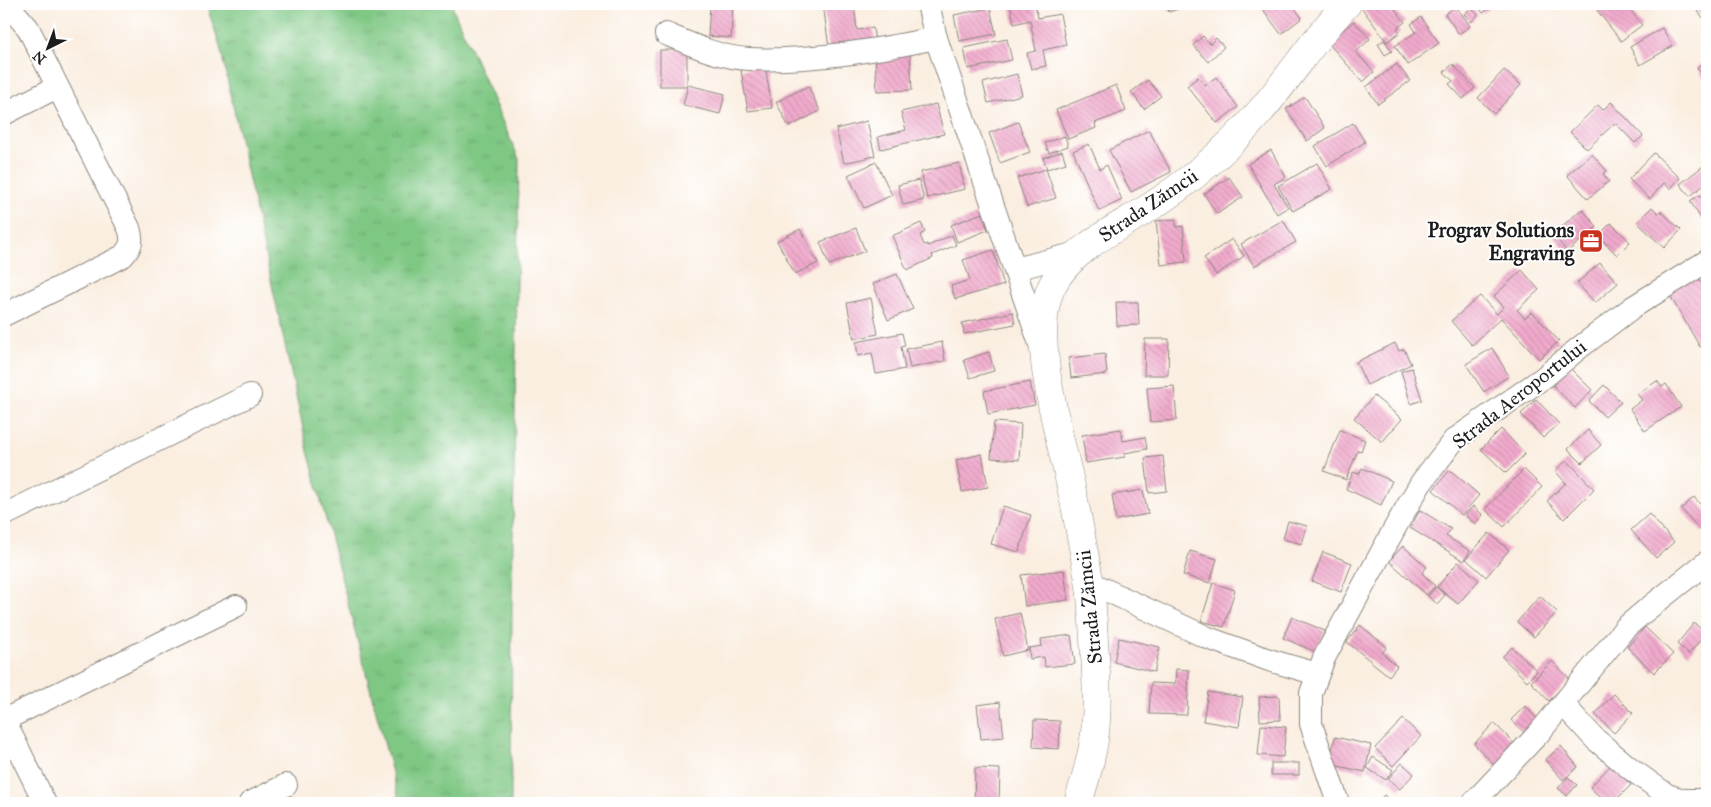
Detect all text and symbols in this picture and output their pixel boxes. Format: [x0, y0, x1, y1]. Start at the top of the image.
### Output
north arrow [22, 22, 72, 72]
text: N [29, 47, 50, 68]
street label: Strada Zămcii [1094, 163, 1203, 247]
place label: Prograv Solutions Engraving [1428, 218, 1575, 266]
office icon: Prograv Solutions Engraving [1578, 228, 1604, 254]
street label: Strada Aeroportului [1447, 334, 1591, 454]
street label: Strada Zămcii [1071, 548, 1107, 665]

